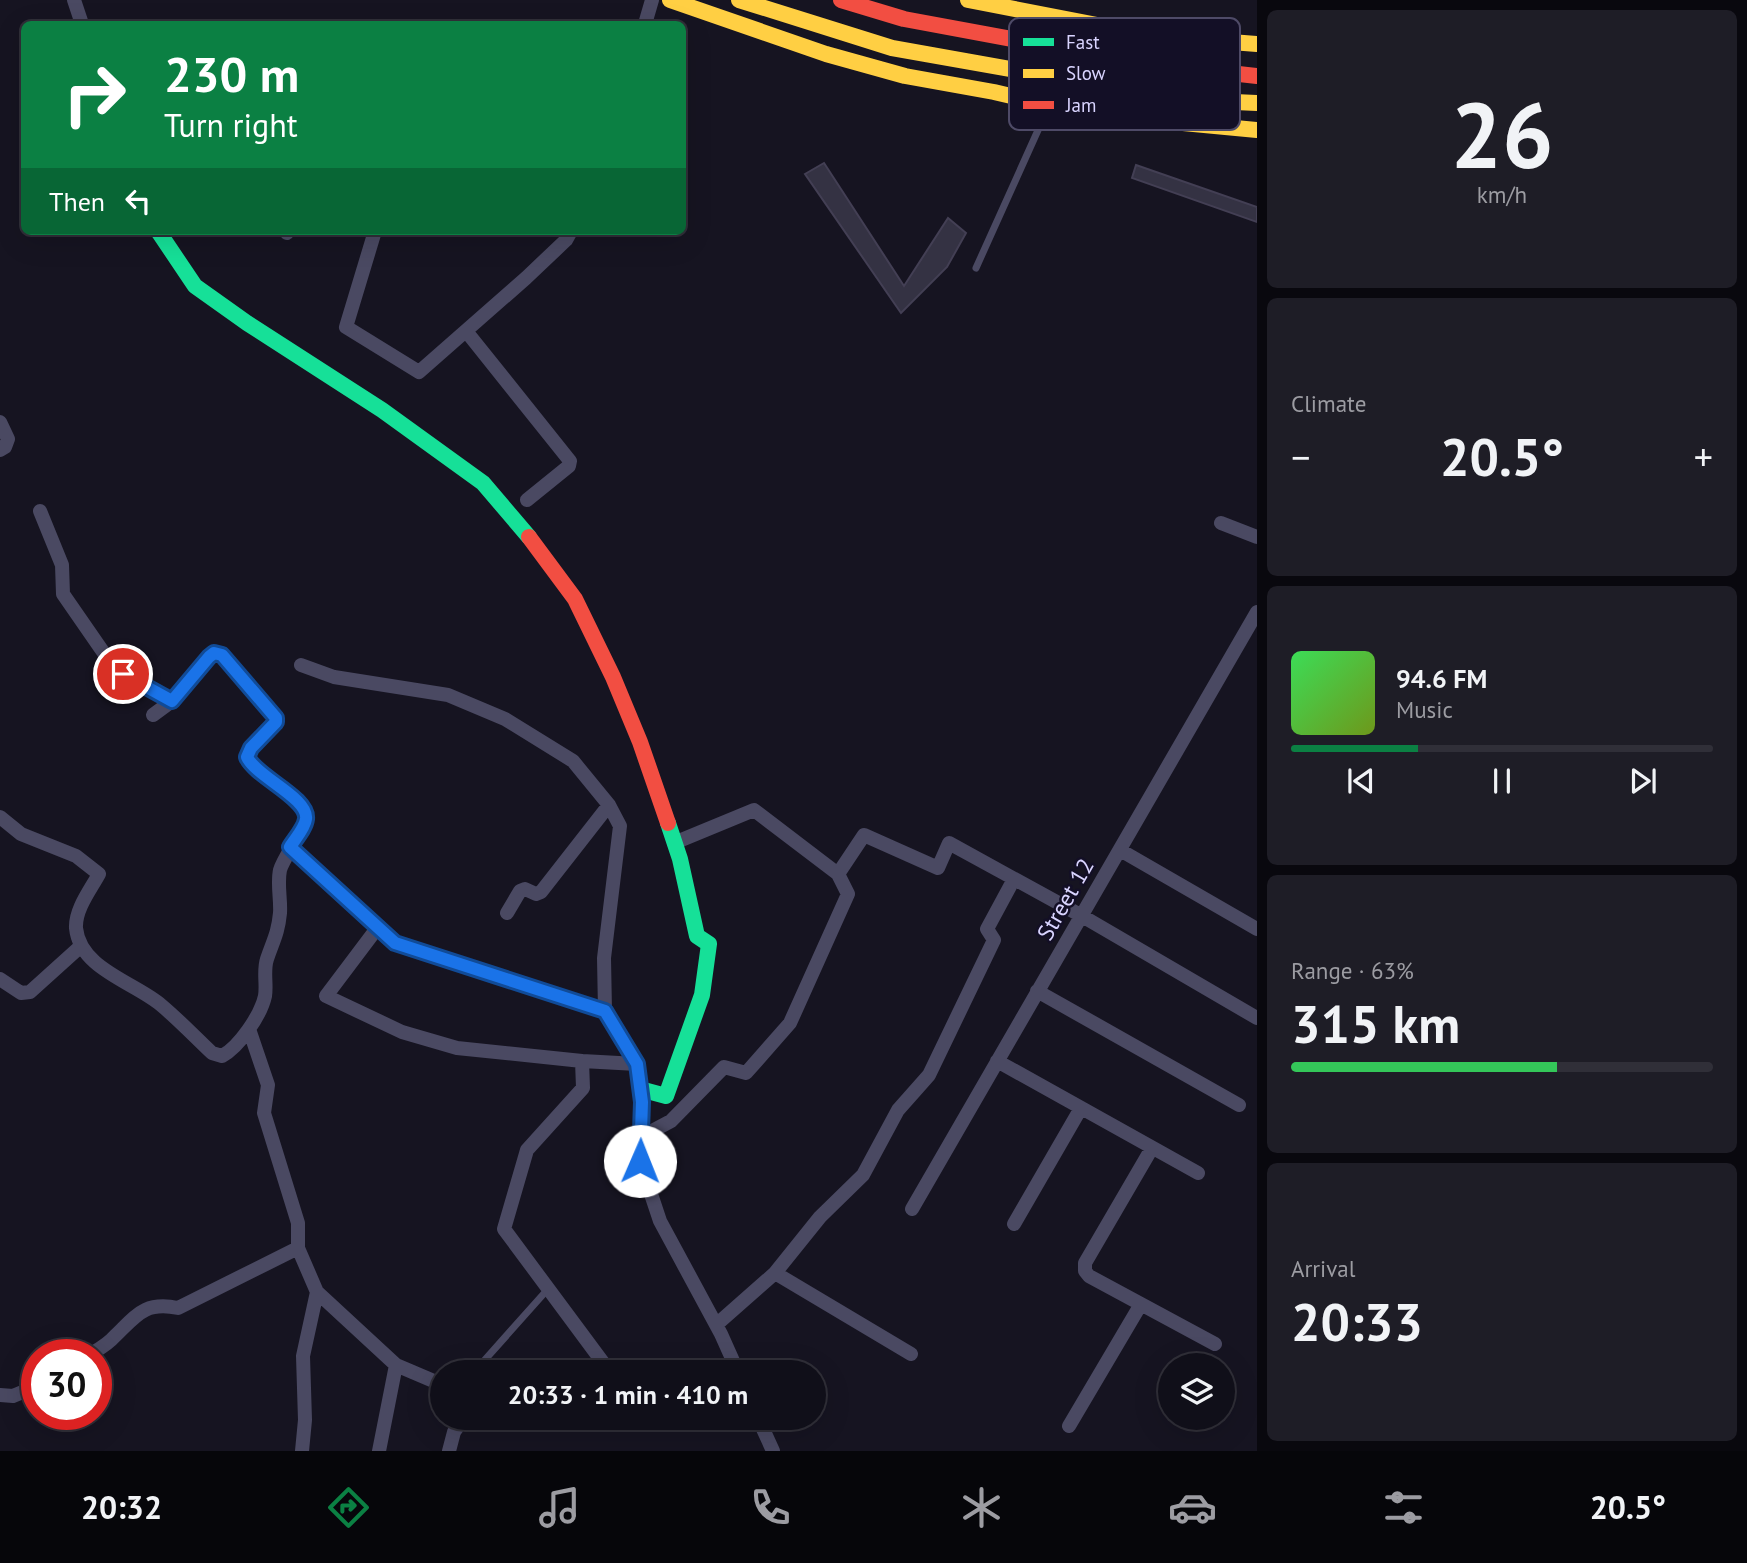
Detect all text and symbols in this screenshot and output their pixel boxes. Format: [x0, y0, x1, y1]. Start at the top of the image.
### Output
legend [1009, 18, 1240, 130]
text: Fast [1066, 30, 1100, 54]
text: 230 m [164, 42, 299, 106]
icon: right [49, 49, 140, 140]
text: Slow [1066, 61, 1106, 85]
text: 26 [1450, 75, 1554, 193]
text: Jam [1065, 93, 1096, 117]
text: Turn right [164, 104, 298, 146]
text: km/h [1477, 180, 1527, 209]
icon: left [119, 182, 157, 220]
text: Then [49, 185, 105, 218]
text: Climate [1291, 389, 1366, 418]
text: 20.5° [1440, 423, 1564, 490]
text: − [1291, 432, 1310, 481]
text: + [1694, 432, 1713, 481]
pin [93, 644, 153, 704]
icon: arrive [104, 655, 142, 693]
text: 94.6 FM [1396, 662, 1487, 695]
text: Music [1396, 695, 1453, 724]
icon: previous [1342, 762, 1380, 800]
icon: pause [1483, 762, 1521, 800]
icon: next [1624, 762, 1662, 800]
street label: Street 12 [1030, 853, 1100, 945]
text: Range · 63% [1291, 956, 1414, 985]
text: 315 km [1291, 990, 1460, 1057]
position arrow [603, 1124, 677, 1198]
text: Arrival [1291, 1254, 1355, 1283]
text: 20:33 [1291, 1288, 1423, 1355]
speed limit sign: 30 [21, 1339, 112, 1430]
map controls [1158, 1353, 1235, 1430]
button: layers [1158, 1353, 1235, 1430]
text: 20:33 · 1 min · 410 m [508, 1378, 748, 1411]
icon: directions [324, 1483, 373, 1532]
icon: music [535, 1483, 584, 1532]
icon: phone [746, 1483, 795, 1532]
icon: climate [957, 1483, 1006, 1532]
icon: car [1168, 1483, 1217, 1532]
icon: filters [1379, 1483, 1428, 1532]
text: 20:32 [81, 1486, 162, 1528]
text: 20.5° [1590, 1486, 1666, 1528]

